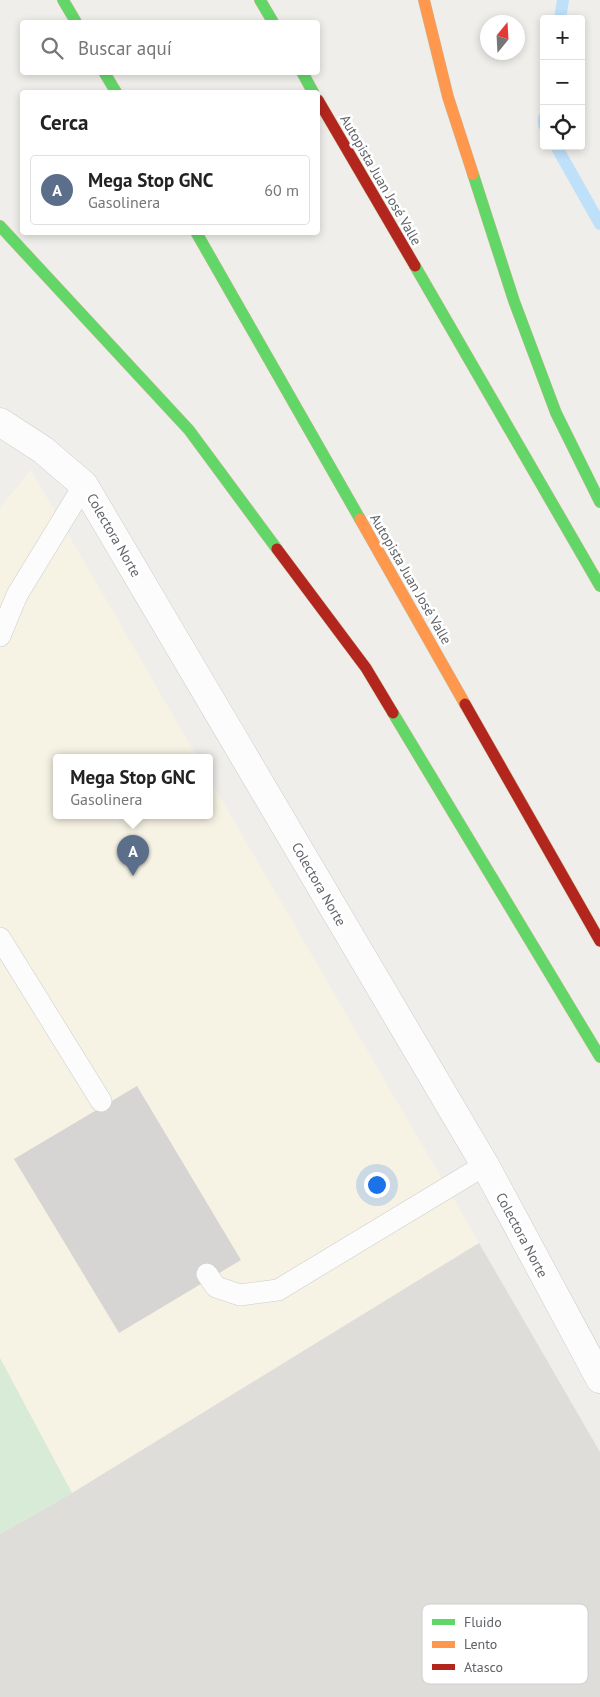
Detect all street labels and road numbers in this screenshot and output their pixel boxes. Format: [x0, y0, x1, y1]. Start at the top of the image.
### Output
street label: Autopista Juan José Valle [336, 111, 426, 249]
street label: Colectora Norte [83, 490, 145, 580]
street label: Autopista Juan José Valle [366, 510, 456, 648]
street label: Colectora Norte [288, 839, 350, 929]
street label: Colectora Norte [492, 1189, 552, 1281]

